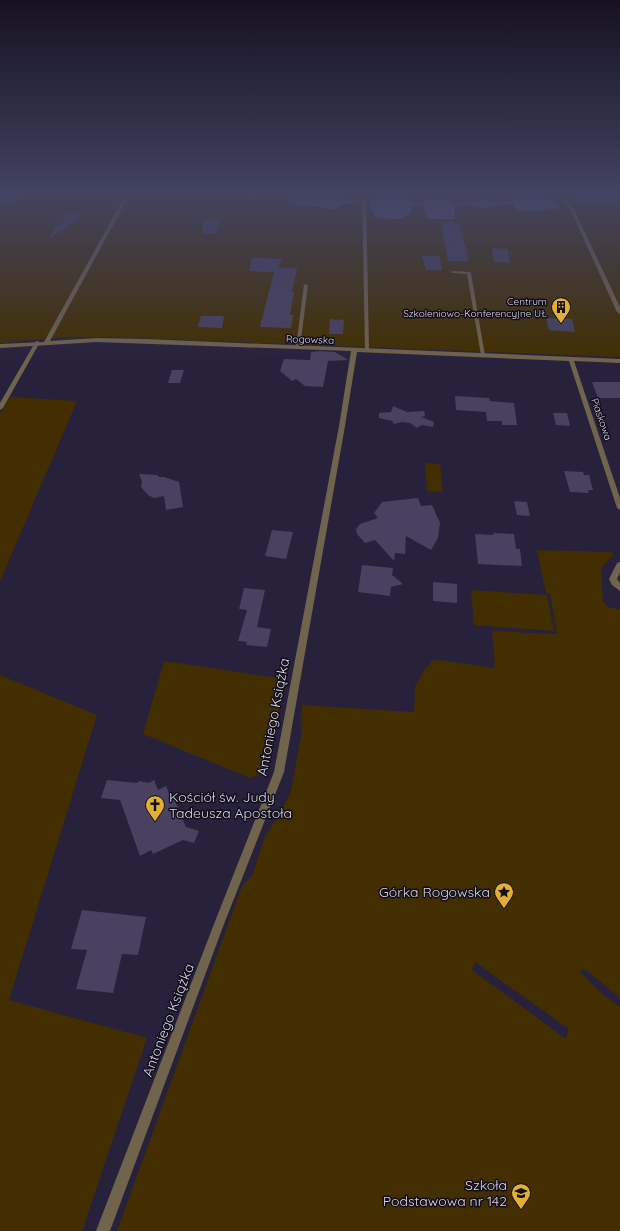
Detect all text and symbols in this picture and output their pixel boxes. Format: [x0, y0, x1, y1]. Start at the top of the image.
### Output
place label: Centrum Szkoleniowo-Konferencyjne UŁ [403, 295, 547, 320]
building icon: Centrum Szkoleniowo-Konferencyjne UŁ [550, 296, 572, 324]
street label: Rogowska [286, 332, 334, 347]
street label: Piaskowa [588, 396, 615, 442]
street label: Antoniego Książka [253, 656, 293, 778]
place label: Kościół św. Judy Tadeusza Apostoła [169, 788, 292, 822]
church icon: Kościół św. Judy Tadeusza Apostoła [144, 794, 166, 822]
place icon: Górka Rogowska [493, 881, 515, 909]
place label: Górka Rogowska [379, 883, 490, 901]
street label: Antoniego Książka [138, 961, 198, 1079]
place label: Szkoła Podstawowa nr 142 [383, 1176, 507, 1210]
school or university icon: Szkoła Podstawowa nr 142 [510, 1182, 532, 1210]

